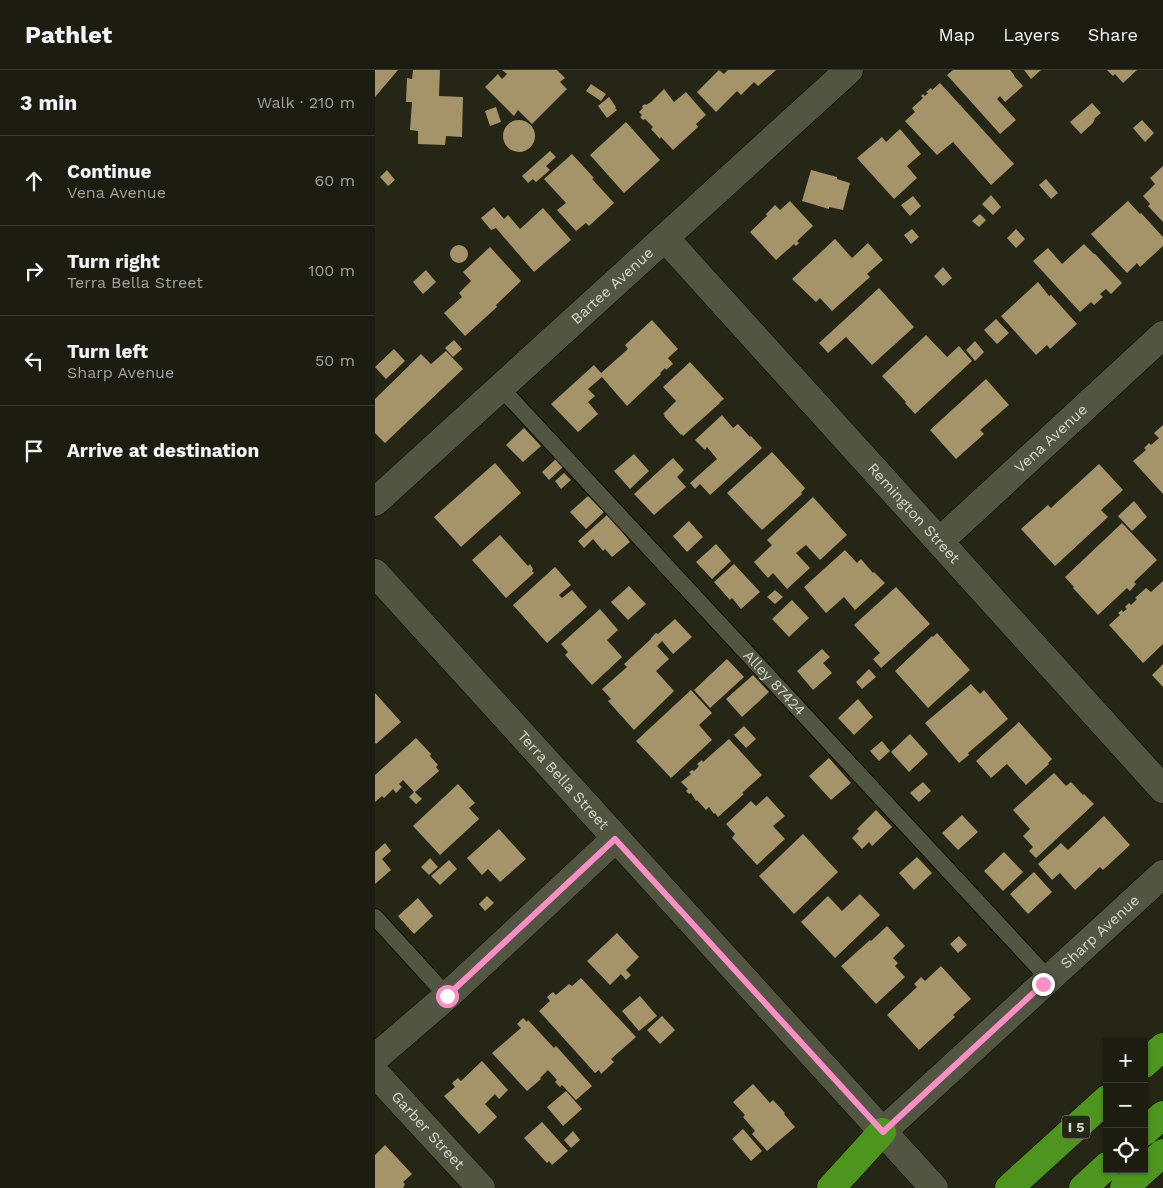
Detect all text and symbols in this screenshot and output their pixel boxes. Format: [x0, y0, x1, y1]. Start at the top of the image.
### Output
text: Pathlet [25, 21, 112, 49]
text: Map [938, 24, 975, 45]
text: Layers [1003, 24, 1060, 45]
text: Share [1088, 24, 1138, 45]
text: 3 min [20, 90, 77, 115]
text: Walk · 210 m [257, 93, 355, 112]
text: Continue [67, 160, 151, 183]
icon: ahead [20, 167, 48, 195]
text: 60 m [315, 171, 355, 190]
text: Vena Avenue [67, 183, 166, 202]
street label: Bartee Avenue [567, 244, 657, 328]
text: Turn right [67, 250, 160, 273]
icon: right [20, 257, 48, 285]
text: 100 m [308, 261, 355, 280]
text: Terra Bella Street [67, 273, 203, 292]
text: Turn left [67, 340, 148, 363]
icon: left [20, 347, 48, 375]
text: 50 m [315, 351, 355, 370]
text: Sharp Avenue [67, 363, 174, 382]
street label: Vena Avenue [1011, 400, 1091, 477]
icon: arrive [20, 437, 48, 465]
text: Arrive at destination [67, 439, 259, 462]
street label: Remington Street [864, 459, 964, 568]
street label: Alley 87424 [740, 646, 809, 719]
street label: Terra Bella Street [514, 727, 613, 834]
street label: Sharp Avenue [1057, 891, 1143, 972]
route end [1032, 973, 1055, 996]
route start [436, 985, 459, 1008]
map controls [1103, 1038, 1148, 1173]
button: + [1103, 1038, 1148, 1083]
button: − [1103, 1083, 1148, 1128]
street label: Garber Street [387, 1088, 469, 1174]
road number: I 5 [1062, 1116, 1090, 1138]
button: locate [1103, 1128, 1148, 1173]

